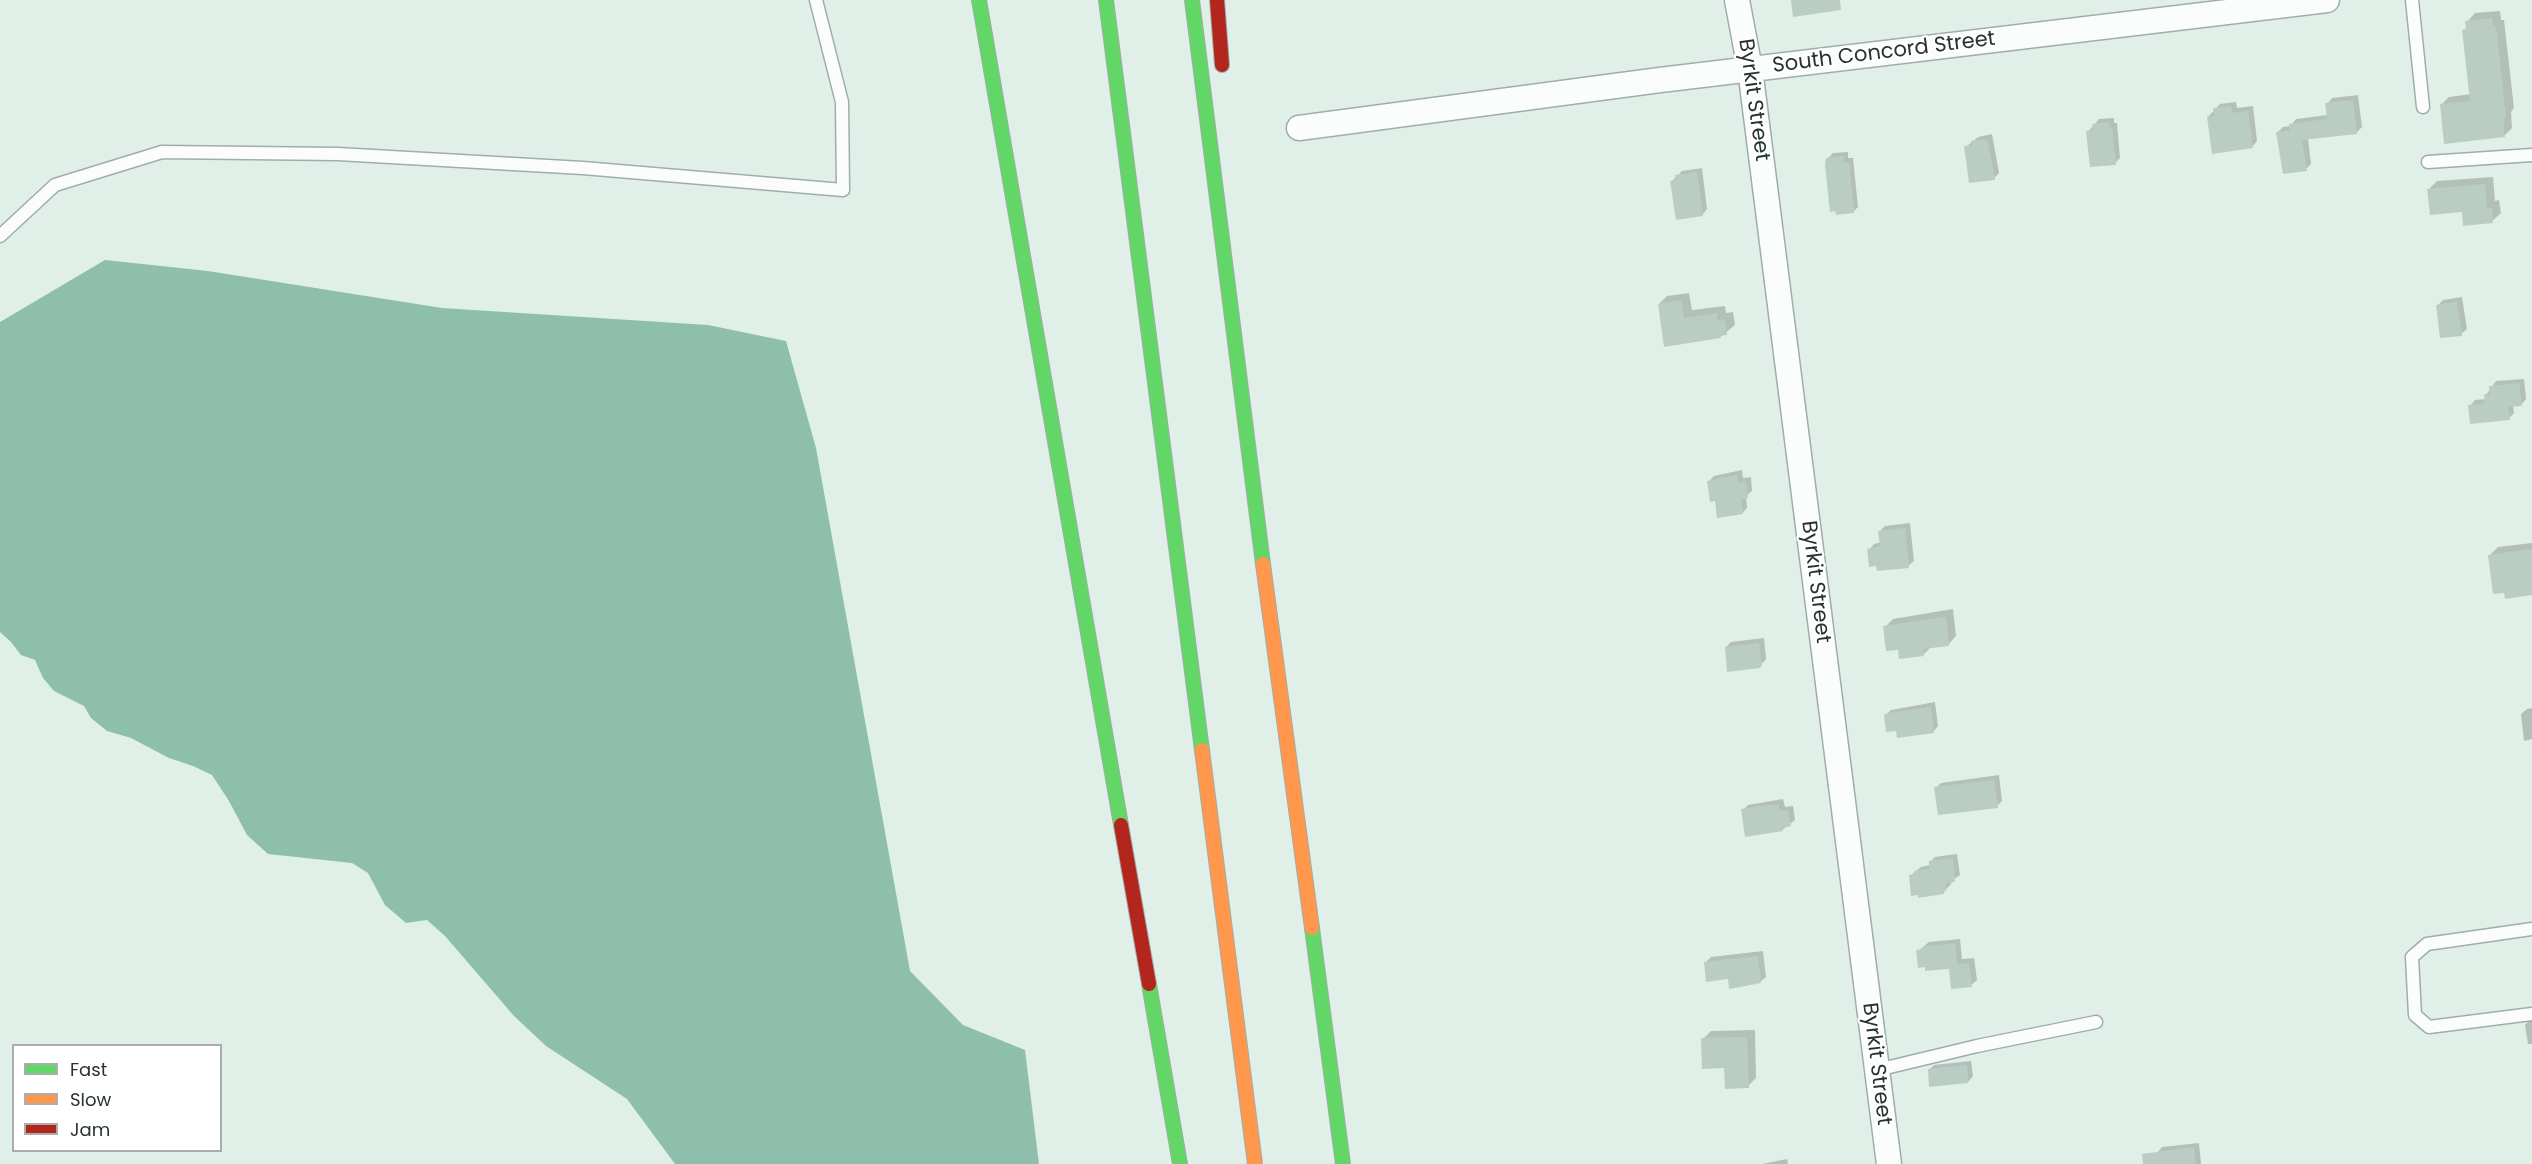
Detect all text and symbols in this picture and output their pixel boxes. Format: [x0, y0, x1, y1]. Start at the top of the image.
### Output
street label: South Concord Street [1771, 27, 1997, 79]
street label: Byrkit Street [1732, 37, 1774, 163]
street label: Byrkit Street [1795, 519, 1835, 645]
street label: Byrkit Street [1856, 1001, 1896, 1127]
legend [12, 1044, 222, 1152]
text: Fast [70, 1057, 107, 1082]
text: Slow [70, 1087, 111, 1112]
text: Jam [70, 1117, 110, 1142]

